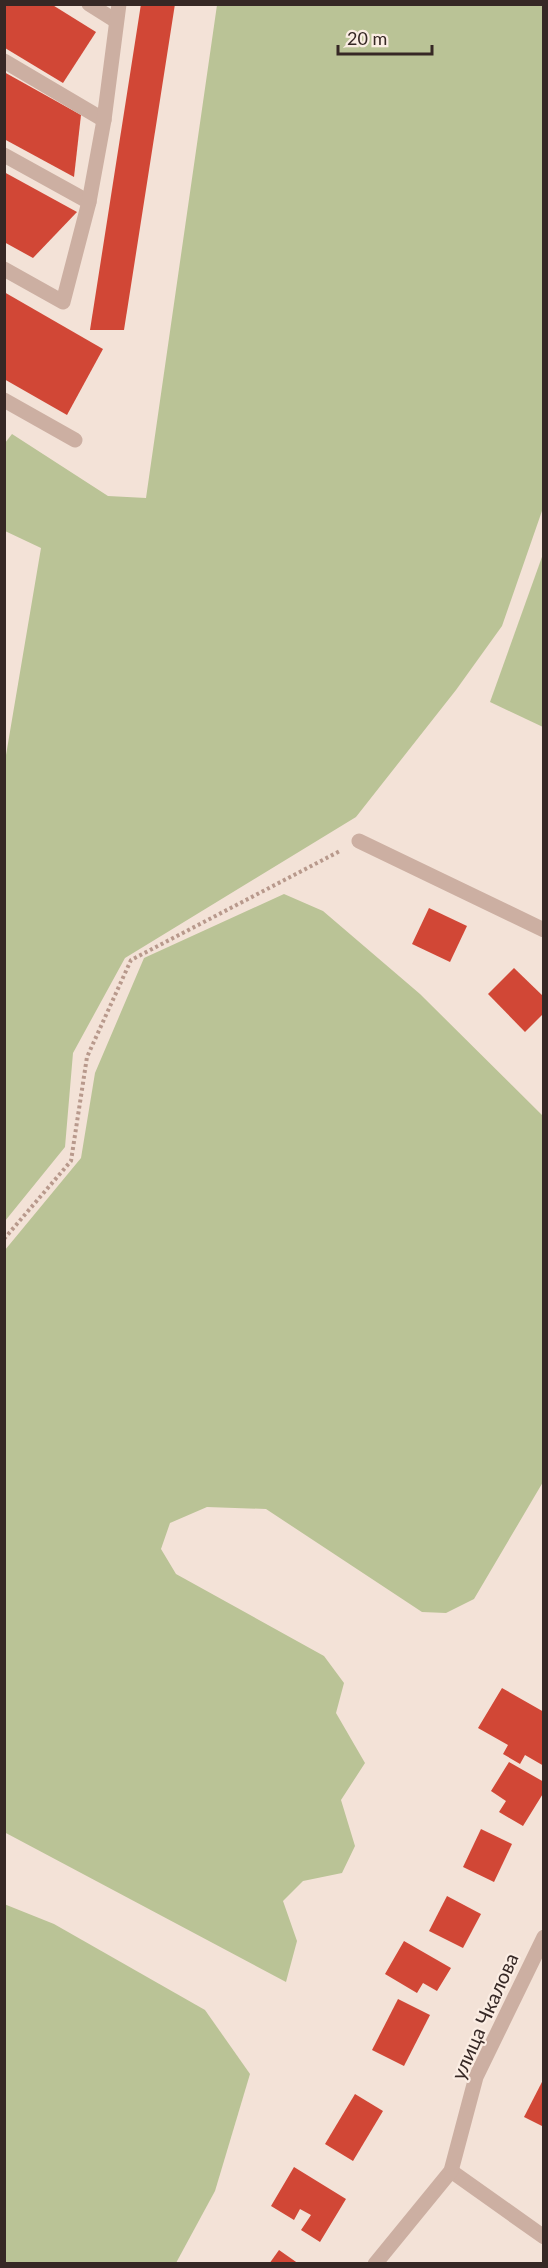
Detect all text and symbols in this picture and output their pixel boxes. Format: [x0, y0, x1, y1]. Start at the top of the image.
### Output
scale bar [338, 18, 432, 56]
text: 20 m [347, 27, 387, 49]
street label: улица Чкалова [445, 1949, 523, 2083]

